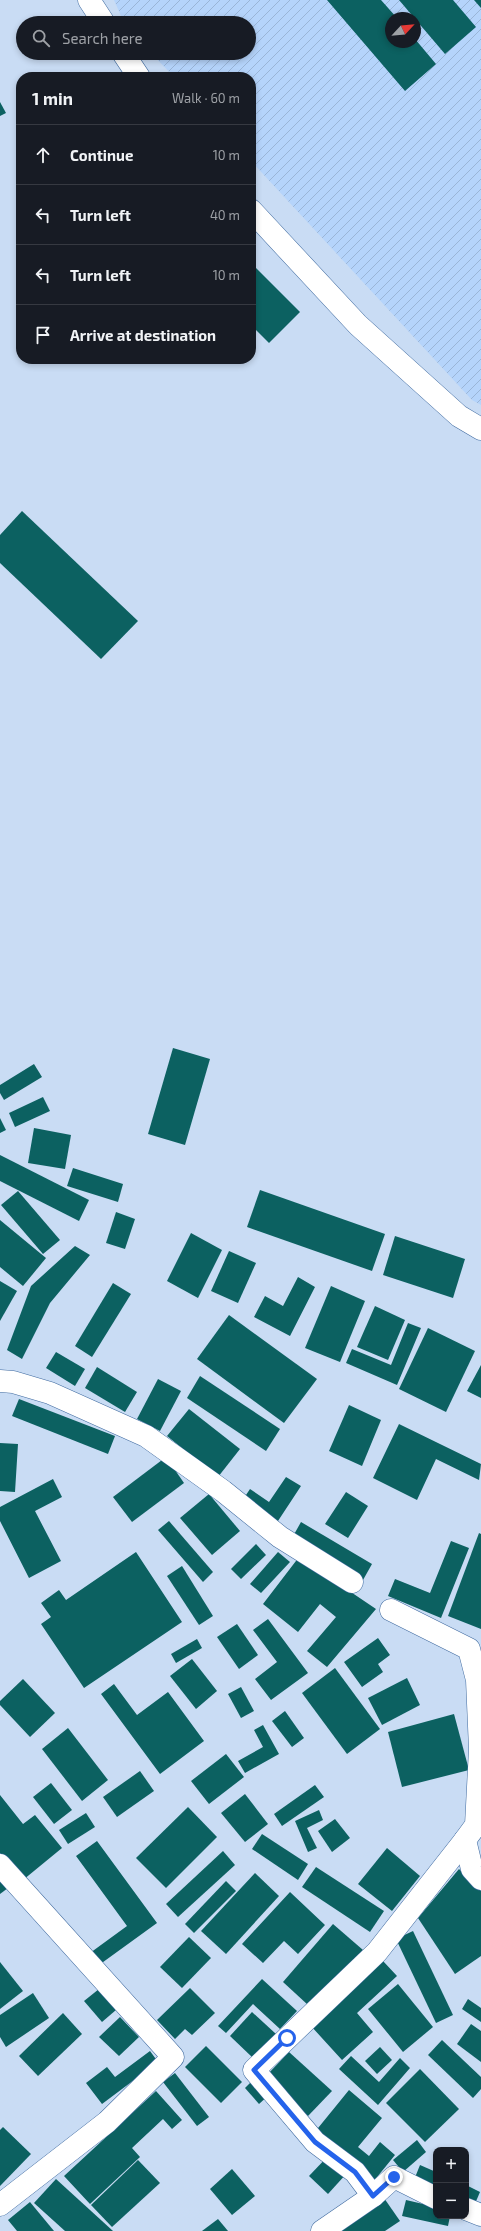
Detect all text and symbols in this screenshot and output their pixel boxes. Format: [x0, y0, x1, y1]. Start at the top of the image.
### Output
north arrow [385, 12, 421, 48]
search box [16, 16, 256, 60]
icon: search [30, 27, 52, 49]
text: Search here [62, 29, 143, 47]
text: 1 min [32, 88, 73, 108]
text: Walk · 60 m [172, 90, 240, 106]
icon: ahead [32, 144, 54, 166]
text: Continue [70, 146, 133, 164]
text: 10 m [213, 147, 240, 163]
icon: left [32, 204, 54, 226]
text: Turn left [70, 206, 131, 224]
text: 40 m [210, 207, 240, 223]
icon: left [32, 264, 54, 286]
text: Turn left [70, 266, 131, 284]
text: 10 m [213, 267, 240, 283]
icon: arrive [32, 324, 54, 346]
text: Arrive at destination [70, 326, 216, 344]
route start [278, 2029, 296, 2047]
map controls [433, 2147, 469, 2219]
button: + [433, 2147, 469, 2183]
route end [385, 2168, 403, 2186]
button: − [433, 2183, 469, 2219]

